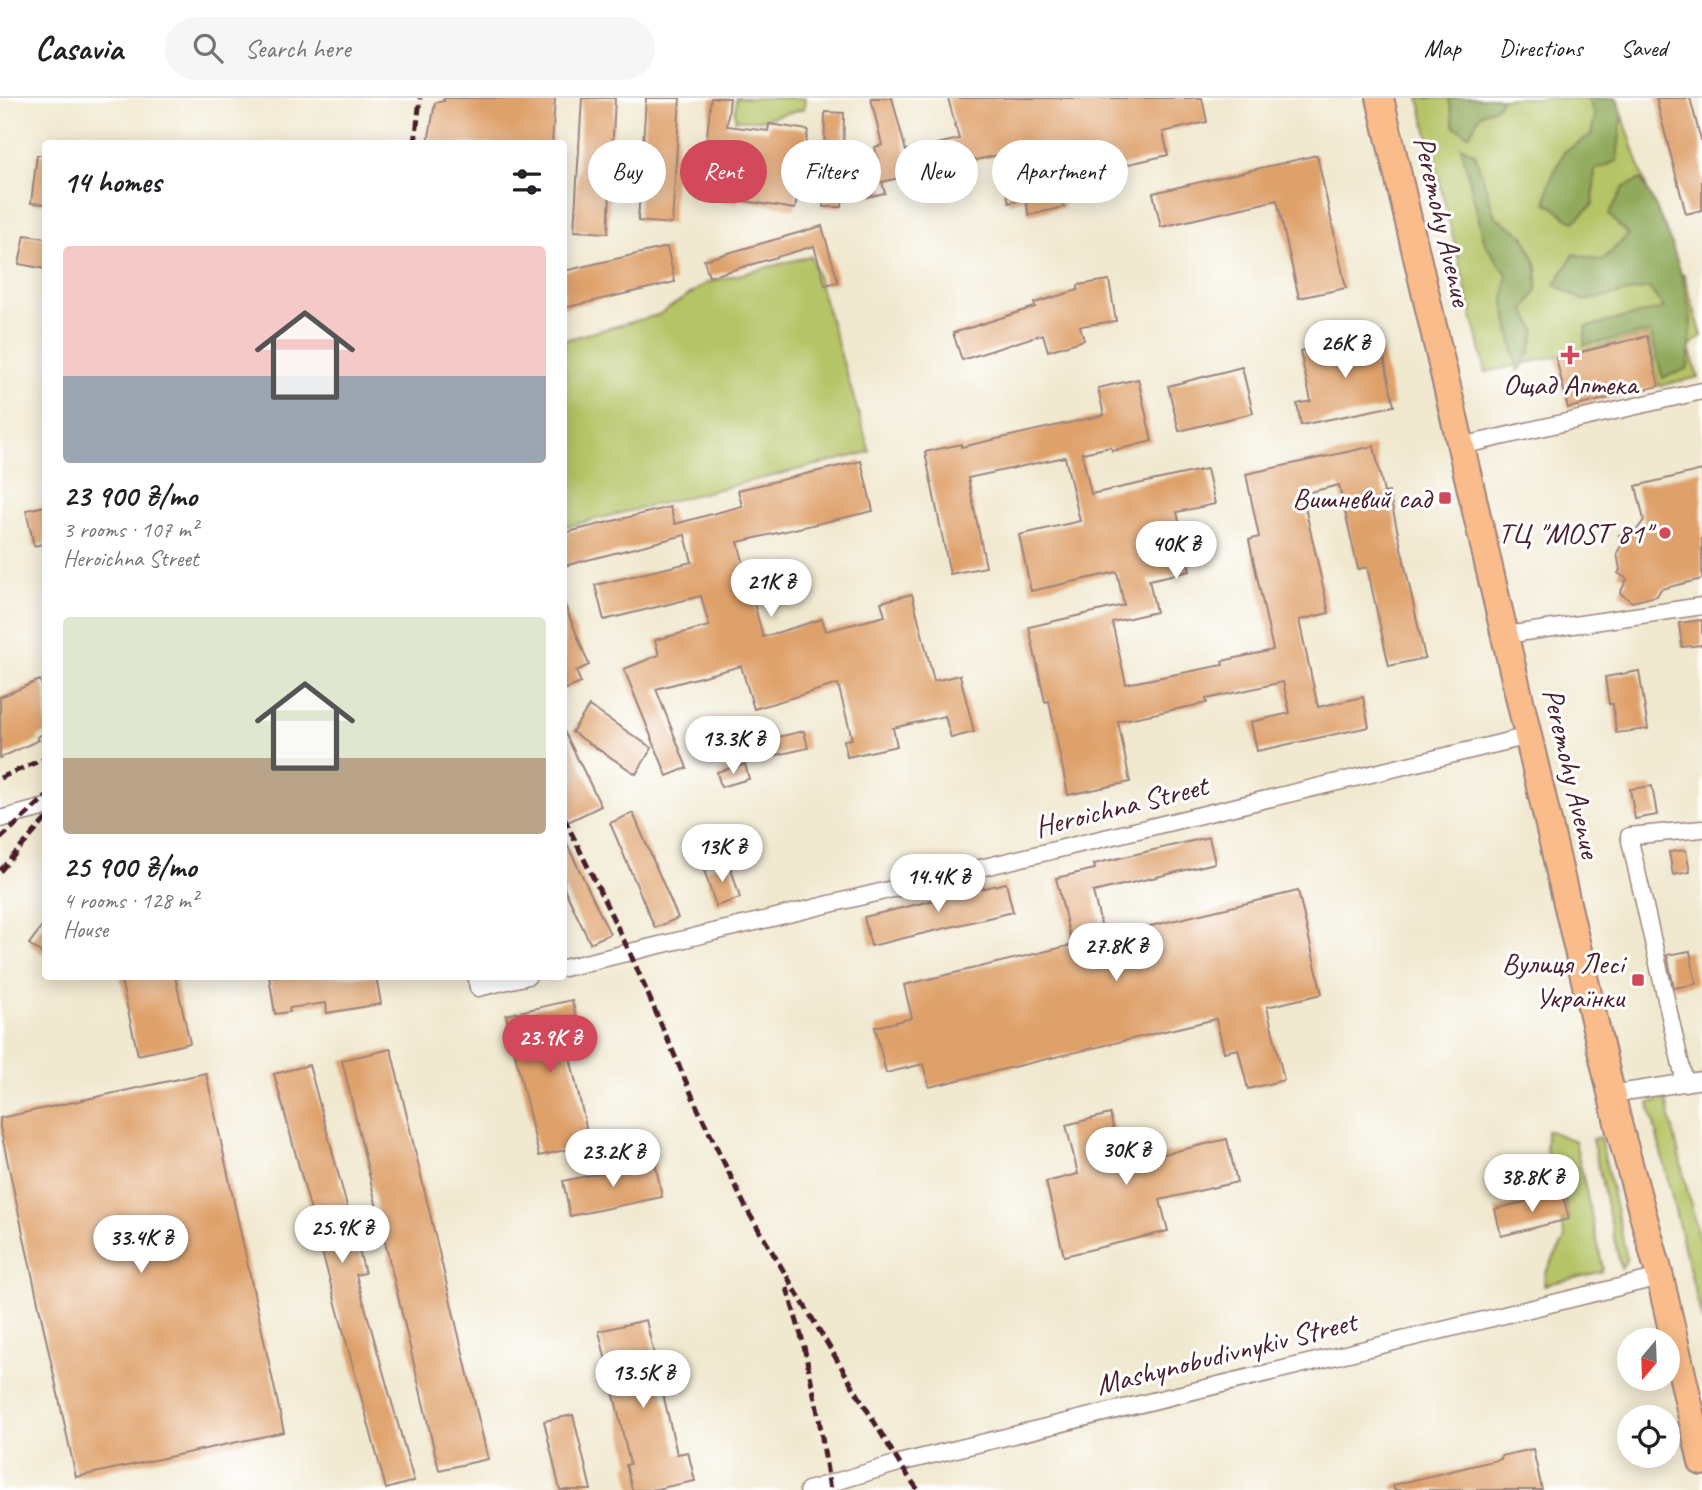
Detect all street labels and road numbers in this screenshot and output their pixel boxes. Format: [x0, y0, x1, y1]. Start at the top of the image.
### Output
street label: Peremohy Avenue [1405, 133, 1481, 312]
street label: Peremohy Avenue [1534, 685, 1610, 864]
street label: Heroichna Street [1031, 765, 1214, 846]
street label: Mashynobudivnykiv Street [1092, 1302, 1363, 1404]

